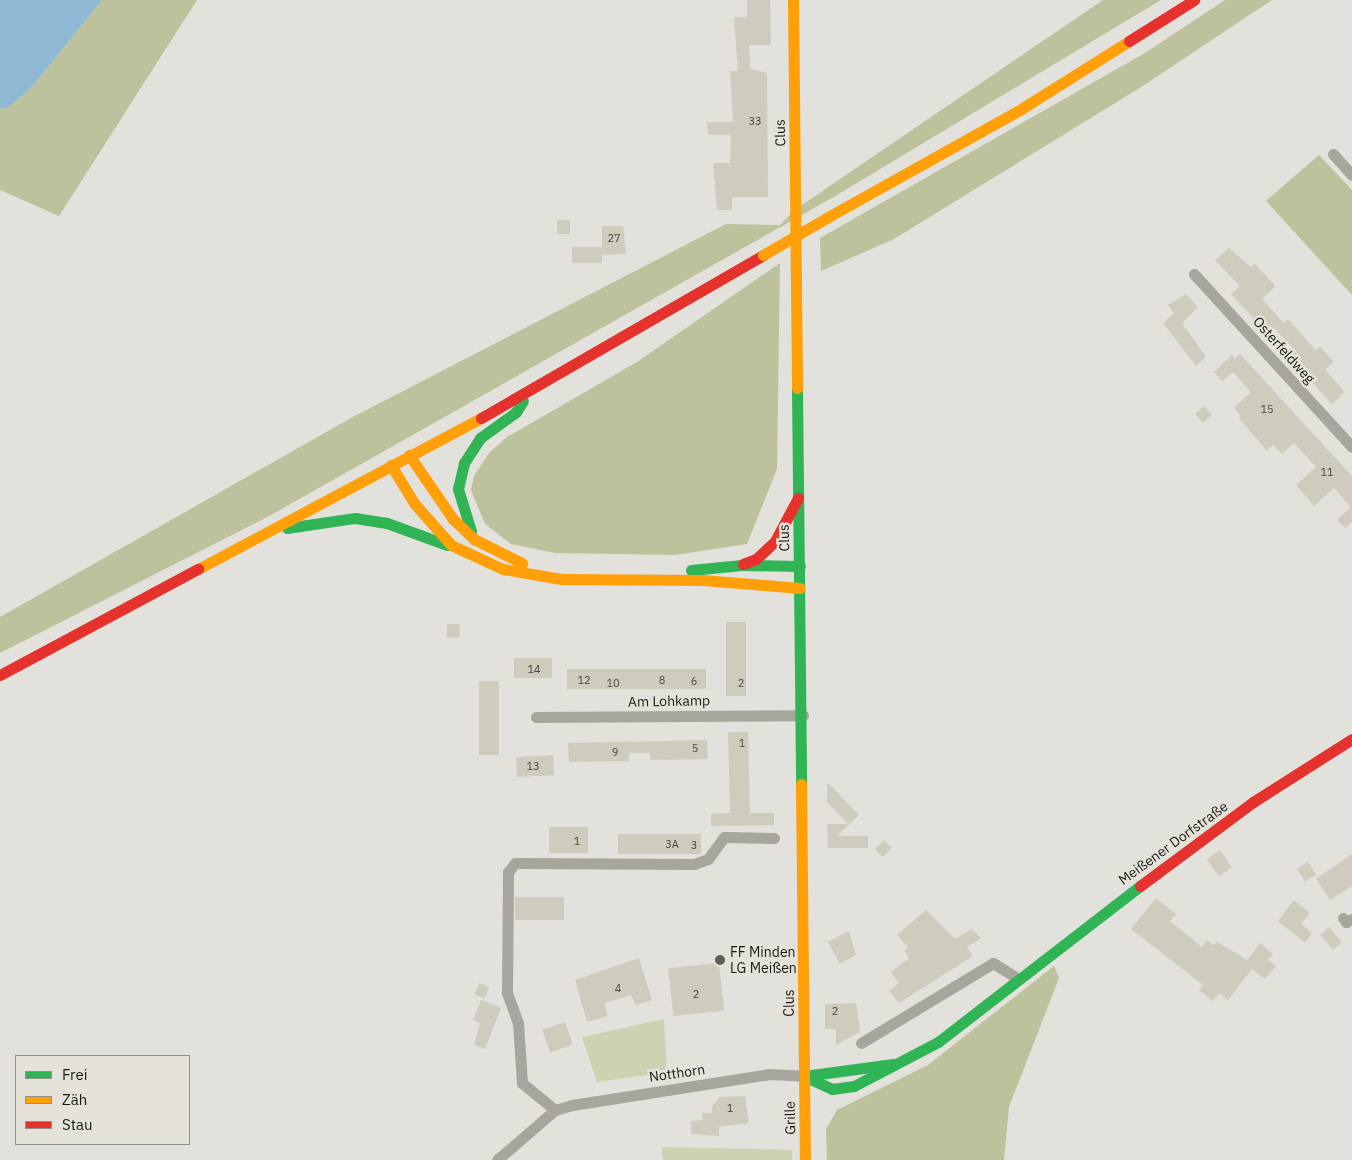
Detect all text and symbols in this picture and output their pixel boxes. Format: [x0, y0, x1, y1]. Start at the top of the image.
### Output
house number: 33 [748, 114, 762, 128]
street label: Clus [771, 119, 789, 147]
house number: 27 [607, 231, 621, 245]
street label: Osterfeldweg [1250, 313, 1318, 387]
house number: 15 [1260, 402, 1274, 416]
house number: 11 [1320, 465, 1334, 479]
street label: Clus [775, 524, 793, 552]
house number: 14 [527, 662, 541, 676]
house number: 12 [577, 673, 591, 687]
house number: 8 [659, 673, 665, 687]
house number: 6 [691, 674, 697, 688]
house number: 10 [606, 676, 620, 690]
house number: 2 [738, 676, 744, 690]
street label: Am Lohkamp [628, 692, 710, 710]
house number: 1 [739, 736, 745, 750]
house number: 5 [692, 741, 698, 755]
house number: 9 [612, 745, 618, 759]
house number: 13 [526, 759, 540, 773]
street label: Meißener Dorfstraße [1115, 798, 1231, 888]
house number: 1 [574, 834, 580, 848]
house number: 3A [665, 837, 679, 851]
house number: 3 [691, 838, 697, 852]
place label: FF Minden LG Meißen [730, 944, 797, 976]
marker: FF Minden LG Meißen [714, 954, 726, 966]
house number: 4 [615, 981, 621, 995]
house number: 2 [693, 987, 699, 1001]
street label: Clus [781, 989, 797, 1017]
house number: 2 [832, 1004, 838, 1018]
legend [15, 1055, 190, 1145]
street label: Notthorn [648, 1061, 706, 1085]
text: Frei [62, 1065, 88, 1084]
text: Zäh [62, 1090, 87, 1109]
house number: 1 [727, 1101, 733, 1115]
street label: Grille [781, 1101, 799, 1135]
text: Stau [62, 1115, 93, 1134]

